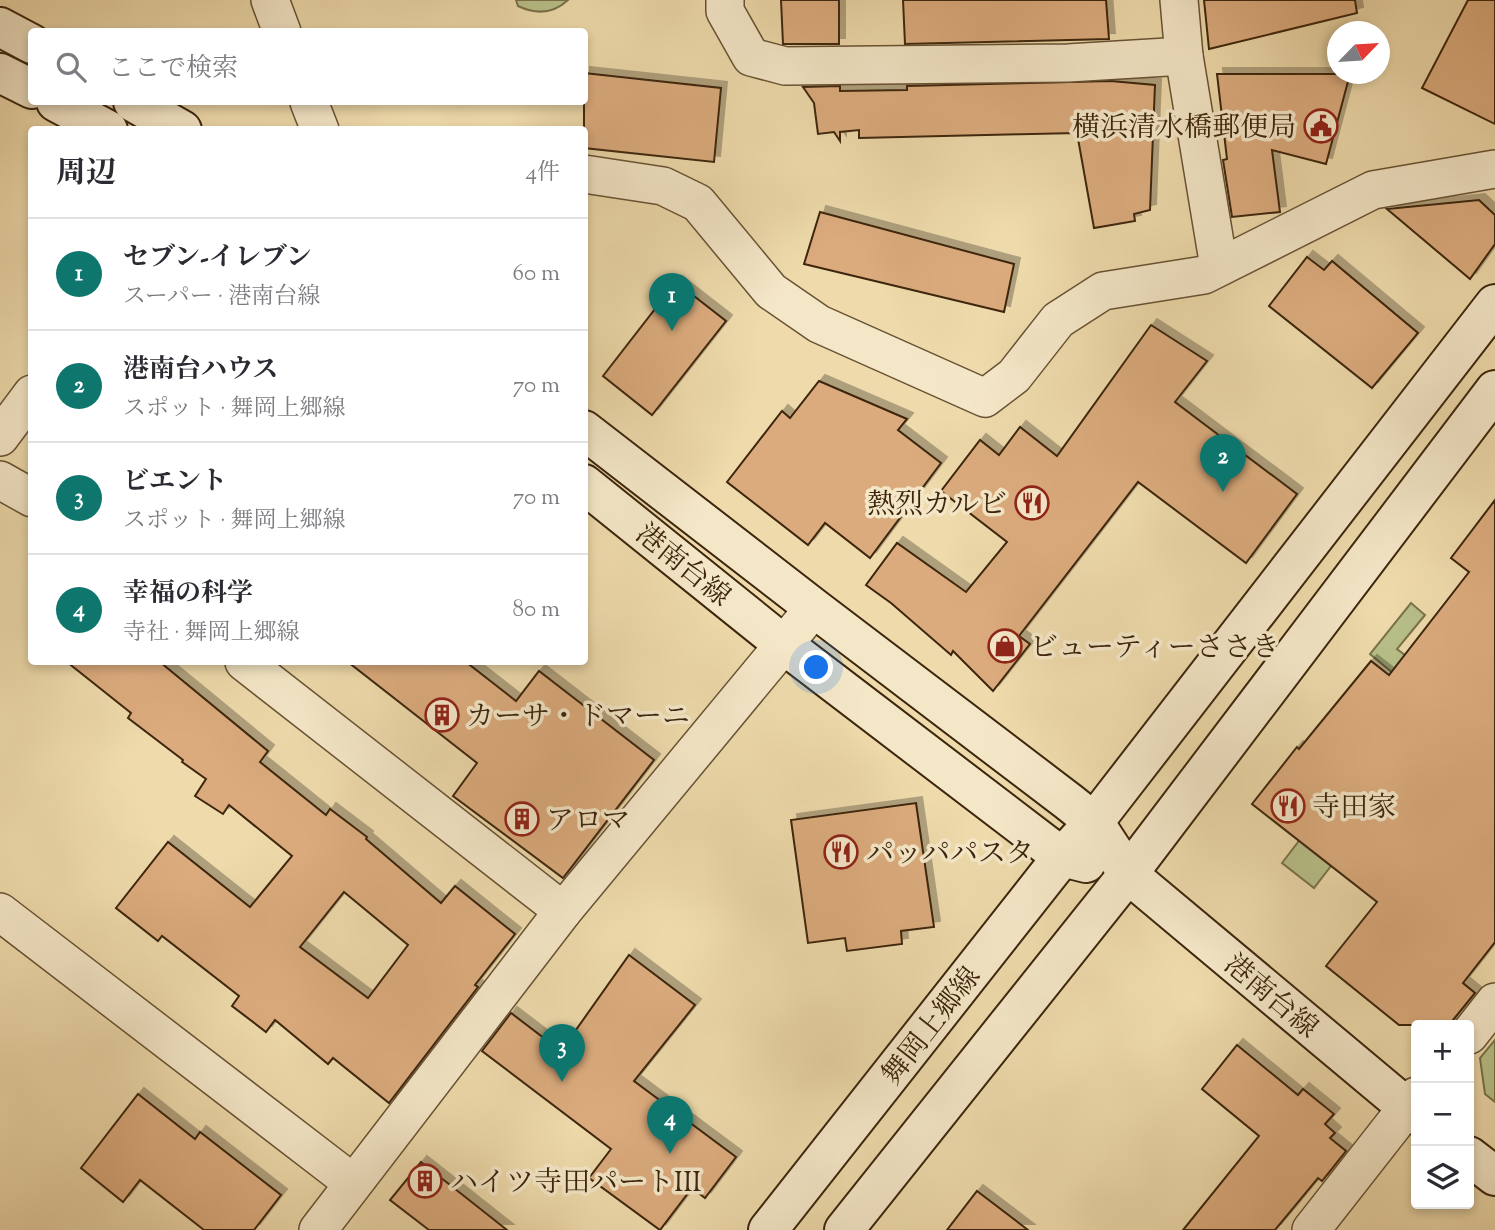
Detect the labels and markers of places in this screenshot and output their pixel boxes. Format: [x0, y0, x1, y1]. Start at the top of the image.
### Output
public building icon: 横浜清水橋郵便局 [1302, 107, 1340, 145]
place label: 横浜清水橋郵便局 [1072, 109, 1296, 149]
pin: 1 [649, 273, 695, 331]
pin: 2 [1200, 434, 1246, 492]
restaurant icon: 熱烈カルビ [1013, 484, 1051, 522]
place label: 熱烈カルビ [867, 486, 1007, 526]
shop icon: ビューティーささき [986, 627, 1024, 665]
place label: ビューティーささき [1030, 629, 1280, 669]
building icon: カーサ・ドマーニ [423, 696, 461, 734]
place label: カーサ・ドマーニ [466, 698, 690, 738]
restaurant icon: 寺田家 [1269, 787, 1307, 825]
place label: 寺田家 [1312, 789, 1396, 829]
building icon: アロマ [503, 800, 541, 838]
place label: アロマ [546, 802, 630, 842]
restaurant icon: パッパパスタ [822, 833, 860, 871]
place label: パッパパスタ [866, 835, 1034, 875]
pin: 3 [539, 1024, 585, 1082]
pin: 4 [647, 1096, 693, 1154]
building icon: ハイツ寺田パートIII [406, 1162, 444, 1200]
place label: ハイツ寺田パートIII [450, 1164, 702, 1204]

